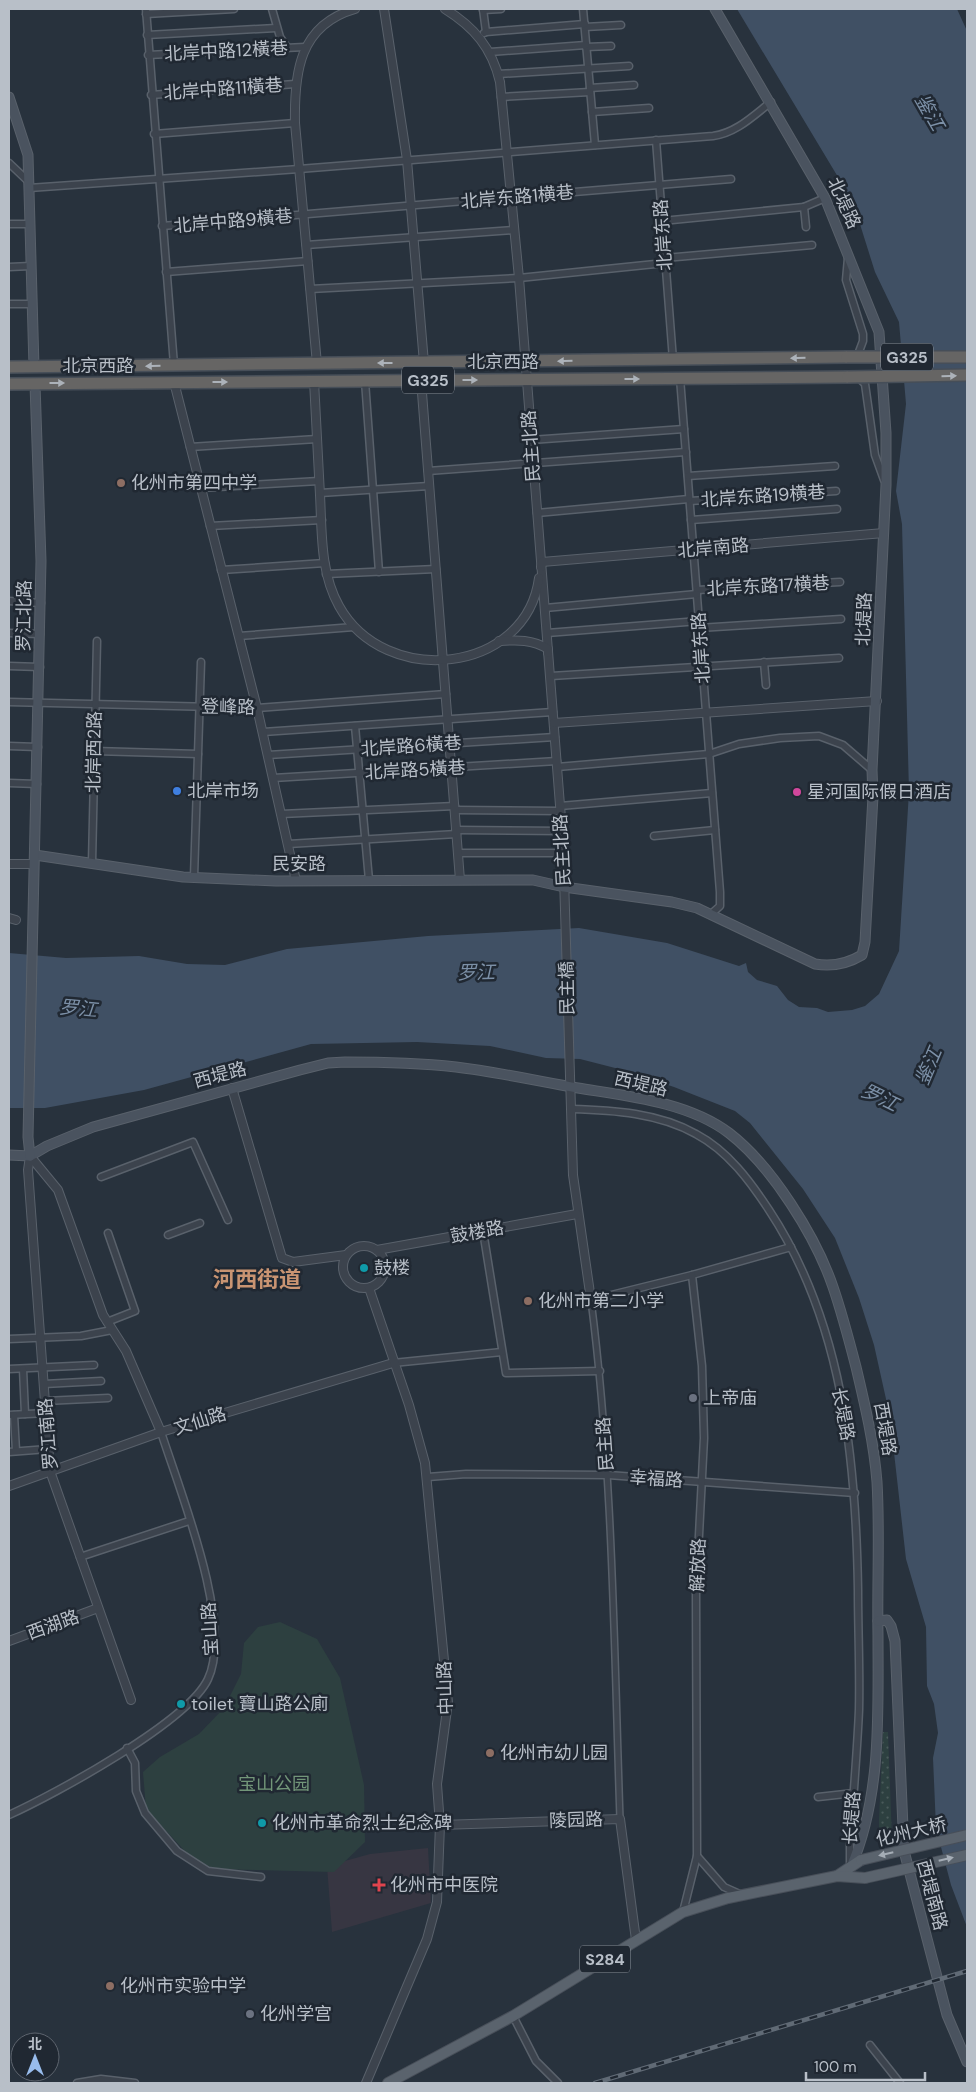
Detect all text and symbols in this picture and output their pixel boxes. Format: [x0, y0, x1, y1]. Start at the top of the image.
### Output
street label: 北岸中路12橫巷 [163, 36, 289, 66]
street label: 北岸中路11橫巷 [163, 73, 283, 105]
water label: 鉴江 [909, 90, 951, 137]
street label: 北堤路 [822, 173, 866, 233]
street label: 北岸东路1横巷 [459, 180, 575, 214]
street label: 北岸东路 [649, 198, 677, 272]
street label: 北岸中路9橫巷 [173, 204, 293, 238]
road number: G325 [881, 344, 933, 371]
street label: 北京西路 [467, 350, 539, 374]
street label: 北京西路 [62, 354, 134, 378]
one-way arrow [790, 354, 806, 362]
one-way arrow [557, 357, 573, 365]
one-way arrow [377, 360, 393, 368]
one-way arrow [145, 362, 161, 370]
road number: G325 [402, 366, 454, 394]
one-way arrow [941, 372, 957, 380]
one-way arrow [625, 374, 641, 382]
one-way arrow [462, 376, 478, 384]
one-way arrow [212, 378, 228, 386]
one-way arrow [50, 379, 66, 387]
street label: 民主北路 [517, 409, 545, 483]
place label: 化州市第四中学 [131, 471, 257, 495]
marker: 化州市第四中学 [115, 477, 127, 489]
street label: 北岸东路19横巷 [700, 480, 826, 512]
street label: 北岸南路 [676, 533, 750, 563]
street label: 北岸东路17横巷 [706, 571, 830, 601]
street label: 罗江北路 [11, 580, 37, 652]
street label: 北堤路 [851, 592, 877, 646]
street label: 北岸东路 [687, 611, 715, 685]
street label: 登峰路 [201, 695, 255, 719]
street label: 北岸西2路 [81, 711, 107, 793]
street label: 北岸路6橫巷 [360, 730, 462, 762]
street label: 北岸路5橫巷 [364, 755, 466, 785]
place label: 北岸市场 [187, 779, 259, 803]
place label: 星河国际假日酒店 [807, 780, 951, 804]
marker: 北岸市场 [171, 785, 183, 797]
marker: 星河国际假日酒店 [791, 786, 803, 798]
street label: 民主北路 [548, 813, 576, 887]
street label: 民安路 [272, 852, 326, 876]
water label: 罗江 [457, 960, 497, 985]
street label: 民主橋 [555, 961, 579, 1015]
water label: 罗江 [58, 994, 100, 1023]
water label: 鉴江 [910, 1042, 948, 1089]
street label: 西堤路 [191, 1056, 249, 1094]
street label: 西堤路 [612, 1066, 670, 1102]
water label: 罗江 [857, 1078, 904, 1118]
street label: 鼓楼路 [448, 1215, 506, 1249]
place label: 鼓楼 [374, 1256, 410, 1280]
marker: 鼓楼 [358, 1262, 370, 1274]
district label: 河西街道 [213, 1265, 301, 1294]
place label: 化州市第二小学 [538, 1289, 664, 1313]
marker: 化州市第二小学 [522, 1295, 534, 1307]
street label: 长堤路 [826, 1385, 860, 1443]
place label: 上帝庙 [703, 1386, 757, 1410]
marker: 上帝庙 [687, 1392, 699, 1404]
street label: 罗江南路 [33, 1397, 63, 1471]
street label: 西堤路 [868, 1400, 902, 1458]
street label: 文仙路 [171, 1402, 229, 1440]
street label: 民主路 [591, 1416, 619, 1472]
street label: 幸福路 [628, 1465, 684, 1493]
street label: 解放路 [685, 1538, 711, 1592]
street label: 宝山路 [197, 1601, 223, 1657]
street label: 西湖路 [24, 1604, 82, 1646]
street label: 中山路 [432, 1661, 458, 1715]
place label: toilet 寶山路公廁 [191, 1692, 329, 1716]
marker: toilet 寶山路公廁 [175, 1698, 187, 1710]
place label: 化州市幼儿园 [500, 1741, 608, 1765]
marker: 化州市幼儿园 [484, 1747, 496, 1759]
park label: 宝山公园 [238, 1772, 310, 1796]
street label: 长堤路 [838, 1790, 866, 1846]
street label: 陵园路 [549, 1807, 603, 1833]
place label: 化州市革命烈士纪念碑 [272, 1811, 452, 1835]
street label: 化州大桥 [873, 1812, 949, 1852]
marker: 化州市革命烈士纪念碑 [256, 1817, 268, 1829]
one-way arrow [878, 1850, 893, 1858]
one-way arrow [939, 1855, 954, 1863]
street label: 西堤南路 [911, 1857, 953, 1933]
place label: 化州市中医院 [390, 1873, 498, 1897]
marker: 化州市中医院 [372, 1878, 386, 1892]
road number: S284 [580, 1946, 630, 1972]
place label: 化州市实验中学 [120, 1974, 246, 1998]
marker: 化州市实验中学 [104, 1980, 116, 1992]
place label: 化州学宫 [260, 2002, 332, 2026]
marker: 化州学宫 [244, 2008, 256, 2020]
north arrow [10, 2032, 60, 2082]
text: 北 [28, 2035, 42, 2053]
scale bar [806, 2050, 925, 2082]
text: 100 m [814, 2057, 857, 2077]

